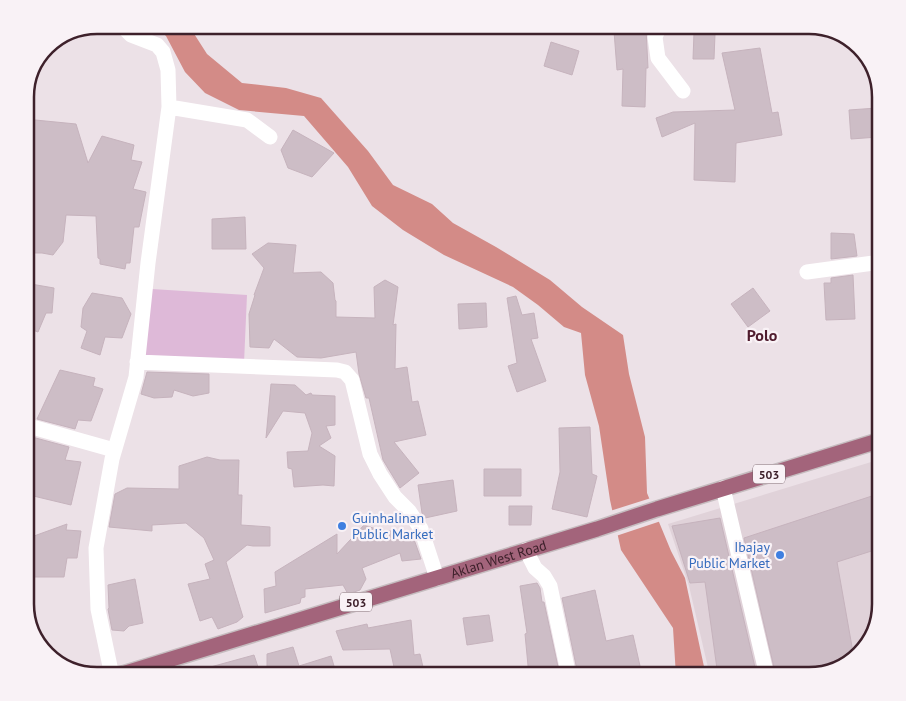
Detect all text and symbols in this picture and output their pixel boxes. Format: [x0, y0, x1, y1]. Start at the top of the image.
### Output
district label: Polo [747, 325, 778, 345]
road number: 503 [753, 464, 785, 484]
place label: Guinhalinan Public Market [352, 509, 433, 543]
marker: Guinhalinan Public Market [336, 520, 348, 532]
street label: Aklan West Road [448, 536, 549, 582]
place label: Ibajay Public Market [689, 538, 770, 572]
marker: Ibajay Public Market [774, 549, 786, 561]
road number: 503 [340, 592, 372, 612]

